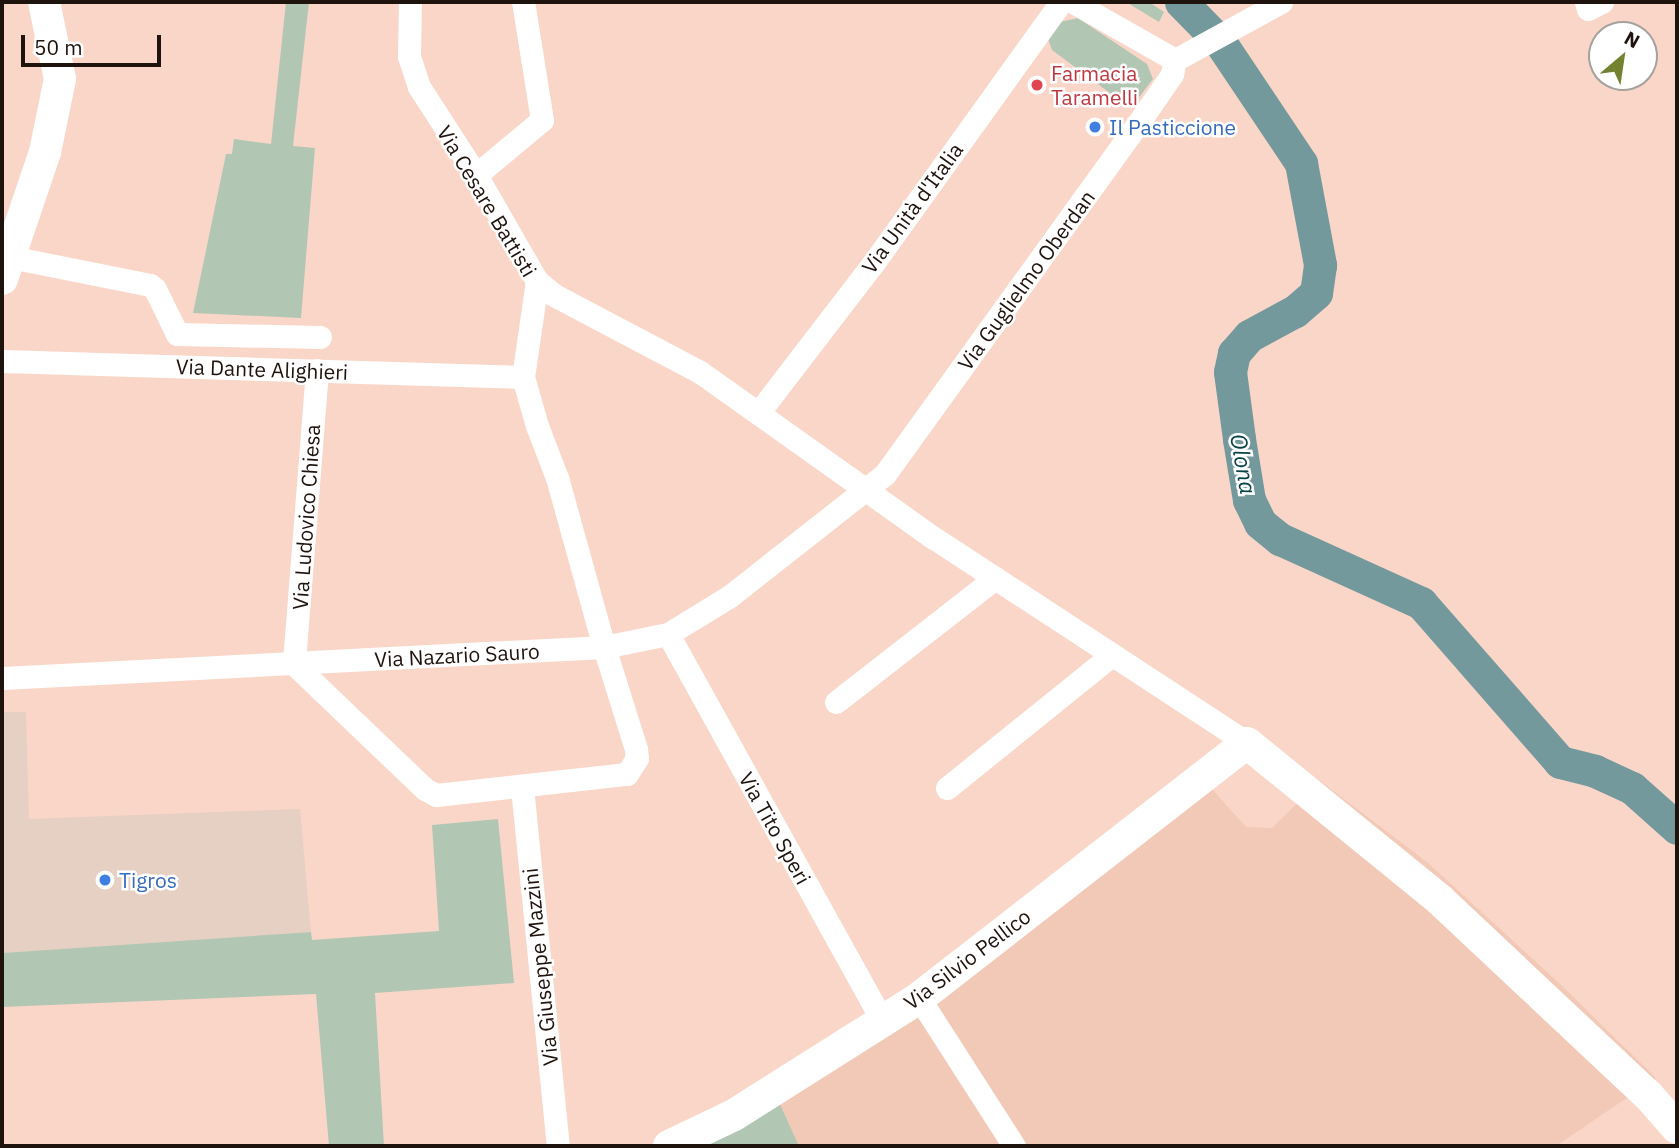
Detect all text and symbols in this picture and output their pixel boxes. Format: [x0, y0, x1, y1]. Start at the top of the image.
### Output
scale bar [24, 21, 164, 65]
north arrow [1588, 21, 1658, 91]
text: N [1620, 26, 1644, 53]
text: 50 m [34, 33, 83, 61]
place label: Farmacia Taramelli [1051, 60, 1138, 110]
marker: Farmacia Taramelli [1029, 77, 1045, 93]
place label: Il Pasticcione [1109, 114, 1236, 140]
marker: Il Pasticcione [1087, 119, 1103, 135]
street label: Via Cesare Battisti [432, 121, 542, 281]
street label: Via Unità d'Italia [856, 138, 968, 278]
street label: Via Guglielmo Oberdan [952, 185, 1100, 375]
street label: Via Dante Alighieri [175, 353, 349, 385]
street label: Via Ludovico Chiesa [287, 423, 325, 611]
water label: Olona [1225, 432, 1263, 496]
street label: Via Nazario Sauro [374, 638, 540, 672]
street label: Via Tito Speri [734, 768, 816, 888]
place label: Tigros [119, 867, 177, 893]
street label: Via Giuseppe Mazzini [517, 867, 563, 1067]
marker: Tigros [97, 872, 113, 888]
street label: Via Silvio Pellico [899, 903, 1035, 1015]

